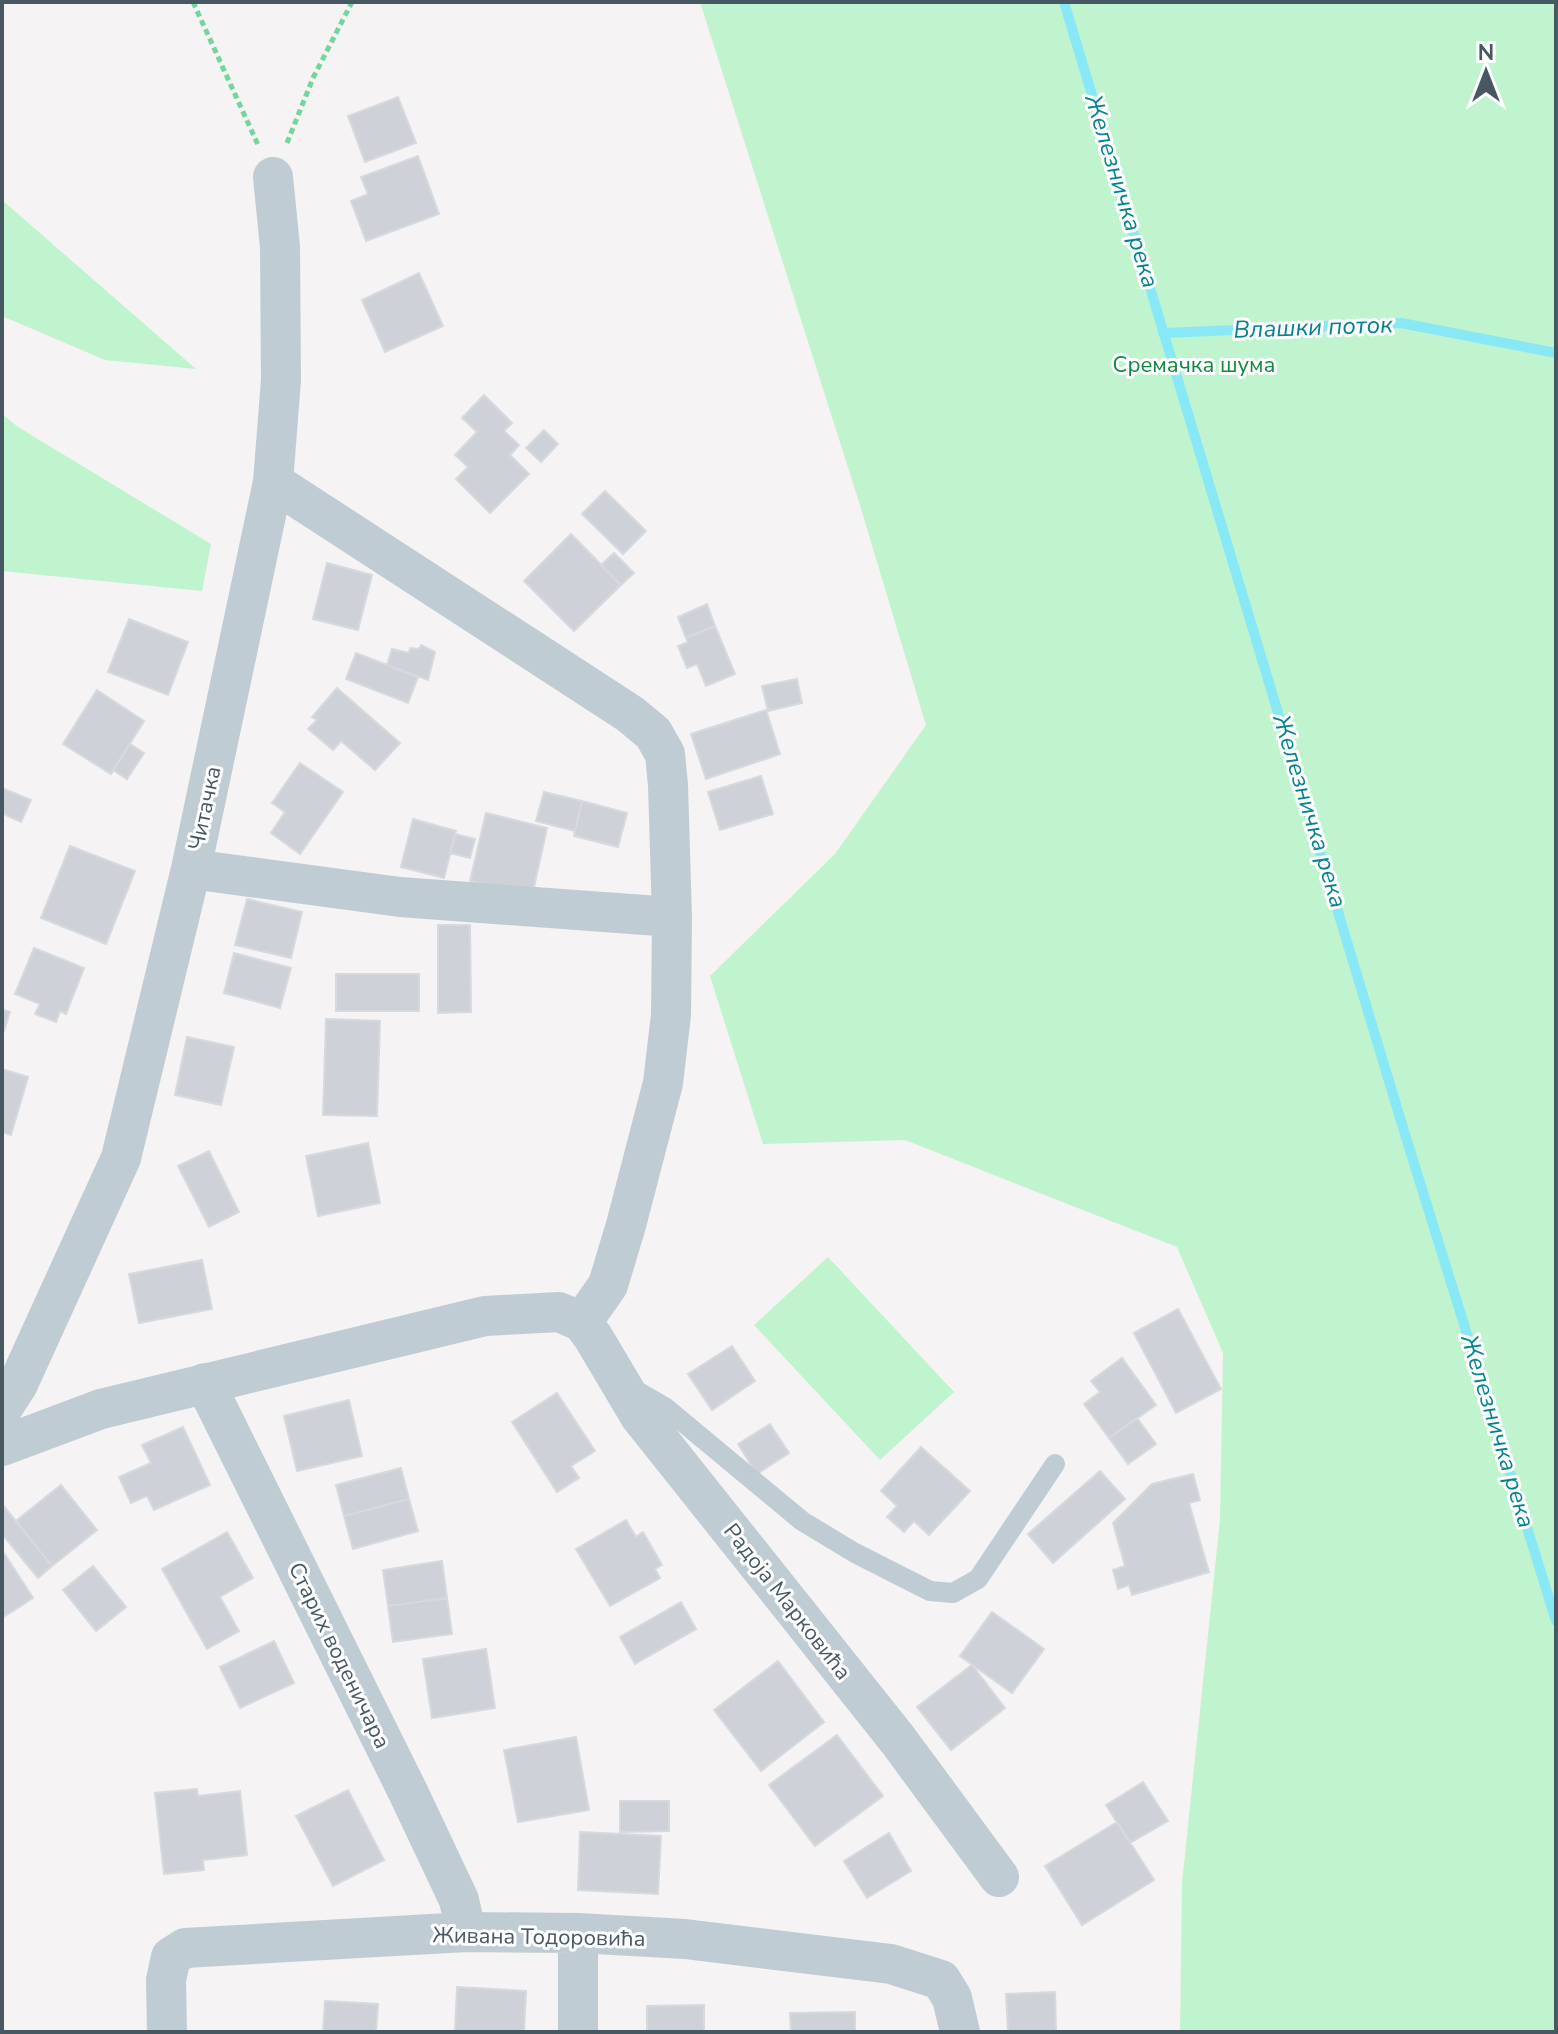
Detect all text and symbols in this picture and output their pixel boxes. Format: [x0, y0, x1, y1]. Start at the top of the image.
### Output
north arrow [1446, 32, 1526, 112]
text: N [1478, 38, 1494, 68]
water label: Железничка река [1077, 89, 1167, 292]
water label: Влашки поток [1233, 308, 1394, 346]
park label: Сремачка шума [1113, 350, 1275, 380]
water label: Железничка река [1265, 709, 1355, 912]
street label: Читачка [181, 764, 228, 853]
water label: Железничка река [1453, 1329, 1543, 1532]
street label: Радоја Марковића [717, 1517, 858, 1686]
street label: Старих воденичара [281, 1557, 397, 1754]
street label: Живана Тодоровића [432, 1920, 646, 1954]

